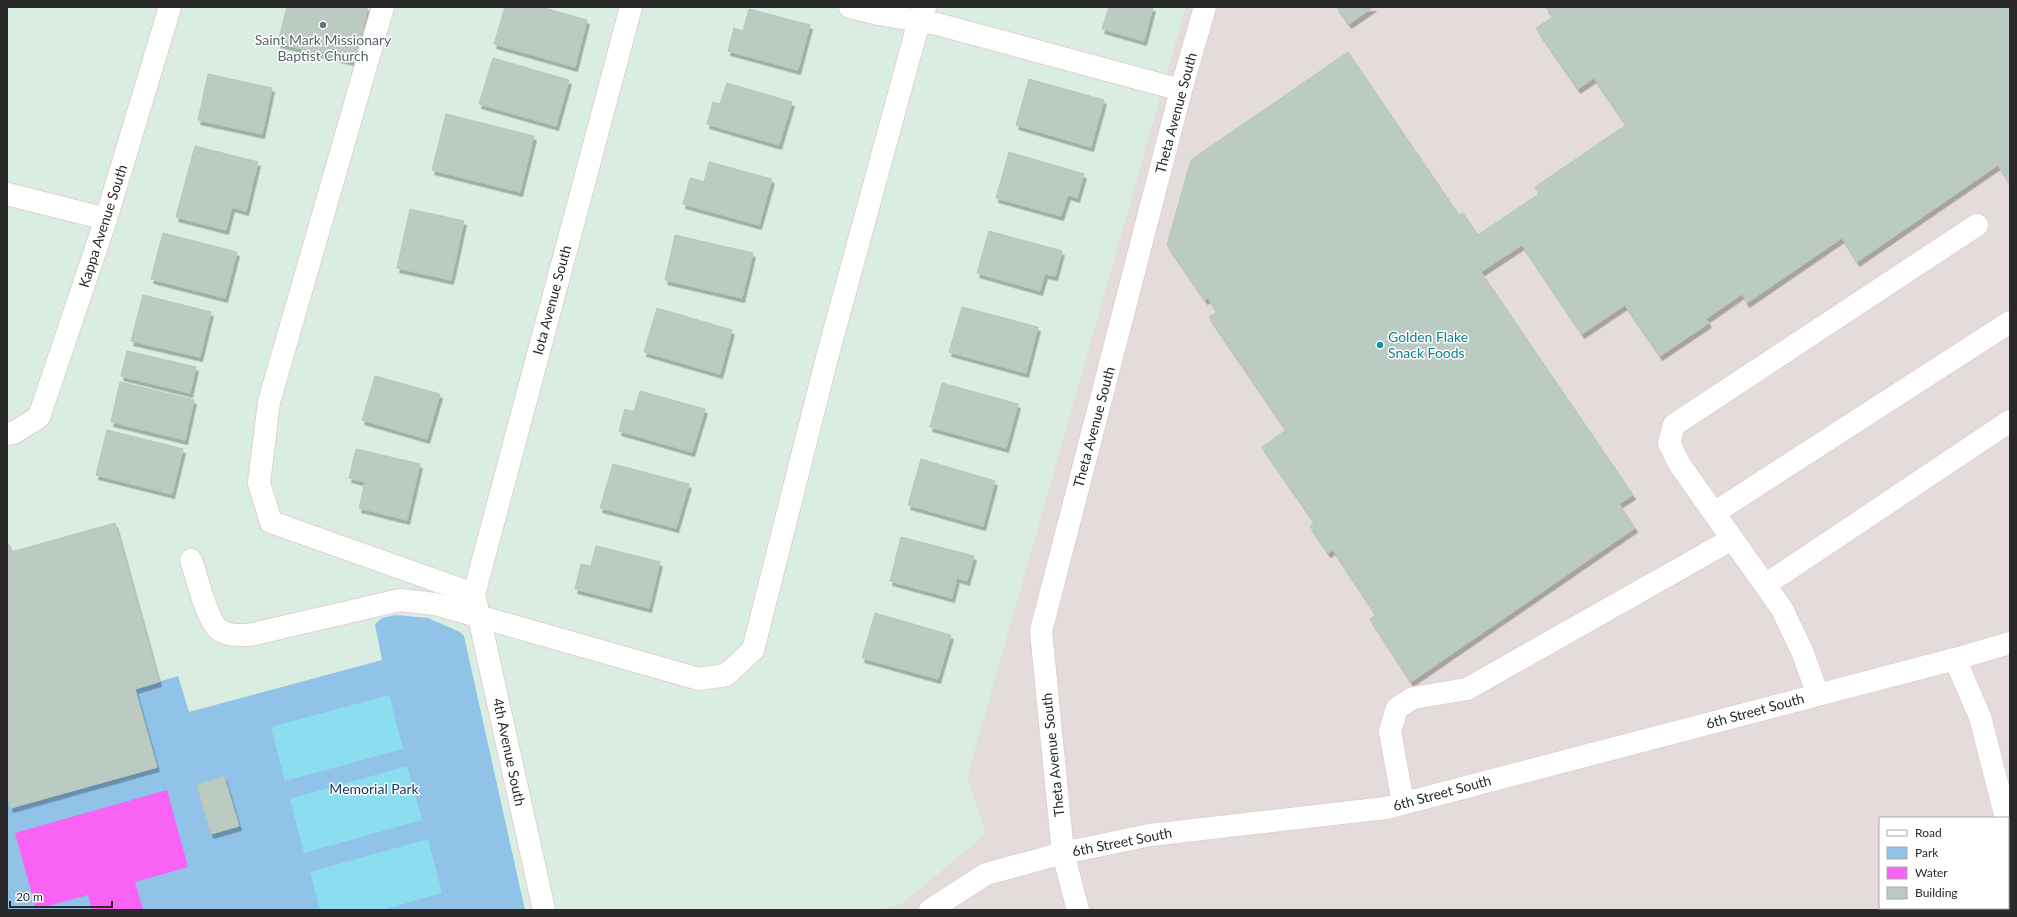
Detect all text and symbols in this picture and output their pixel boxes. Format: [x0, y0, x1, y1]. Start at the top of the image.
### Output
marker: Saint Mark Missionary Baptist Church [318, 20, 328, 30]
place label: Saint Mark Missionary Baptist Church [255, 31, 392, 64]
street label: Theta Avenue South [1151, 51, 1200, 175]
street label: Kappa Avenue South [75, 162, 130, 289]
street label: Iota Avenue South [529, 243, 574, 356]
place label: Golden Flake Snack Foods [1388, 328, 1468, 361]
marker: Golden Flake Snack Foods [1375, 340, 1385, 350]
street label: Theta Avenue South [1069, 365, 1118, 489]
street label: 6th Street South [1704, 689, 1806, 732]
street label: Theta Avenue South [1038, 692, 1067, 818]
street label: 4th Avenue South [490, 696, 529, 808]
street label: 6th Street South [1391, 771, 1493, 814]
park label: Memorial Park [329, 780, 420, 797]
legend [1879, 817, 2009, 909]
street label: 6th Street South [1071, 824, 1173, 859]
text: Road [1915, 825, 1942, 840]
text: Park [1915, 845, 1939, 860]
text: Water [1915, 865, 1948, 880]
scale bar [10, 883, 112, 909]
text: Building [1915, 885, 1958, 900]
text: 20 m [16, 889, 43, 904]

